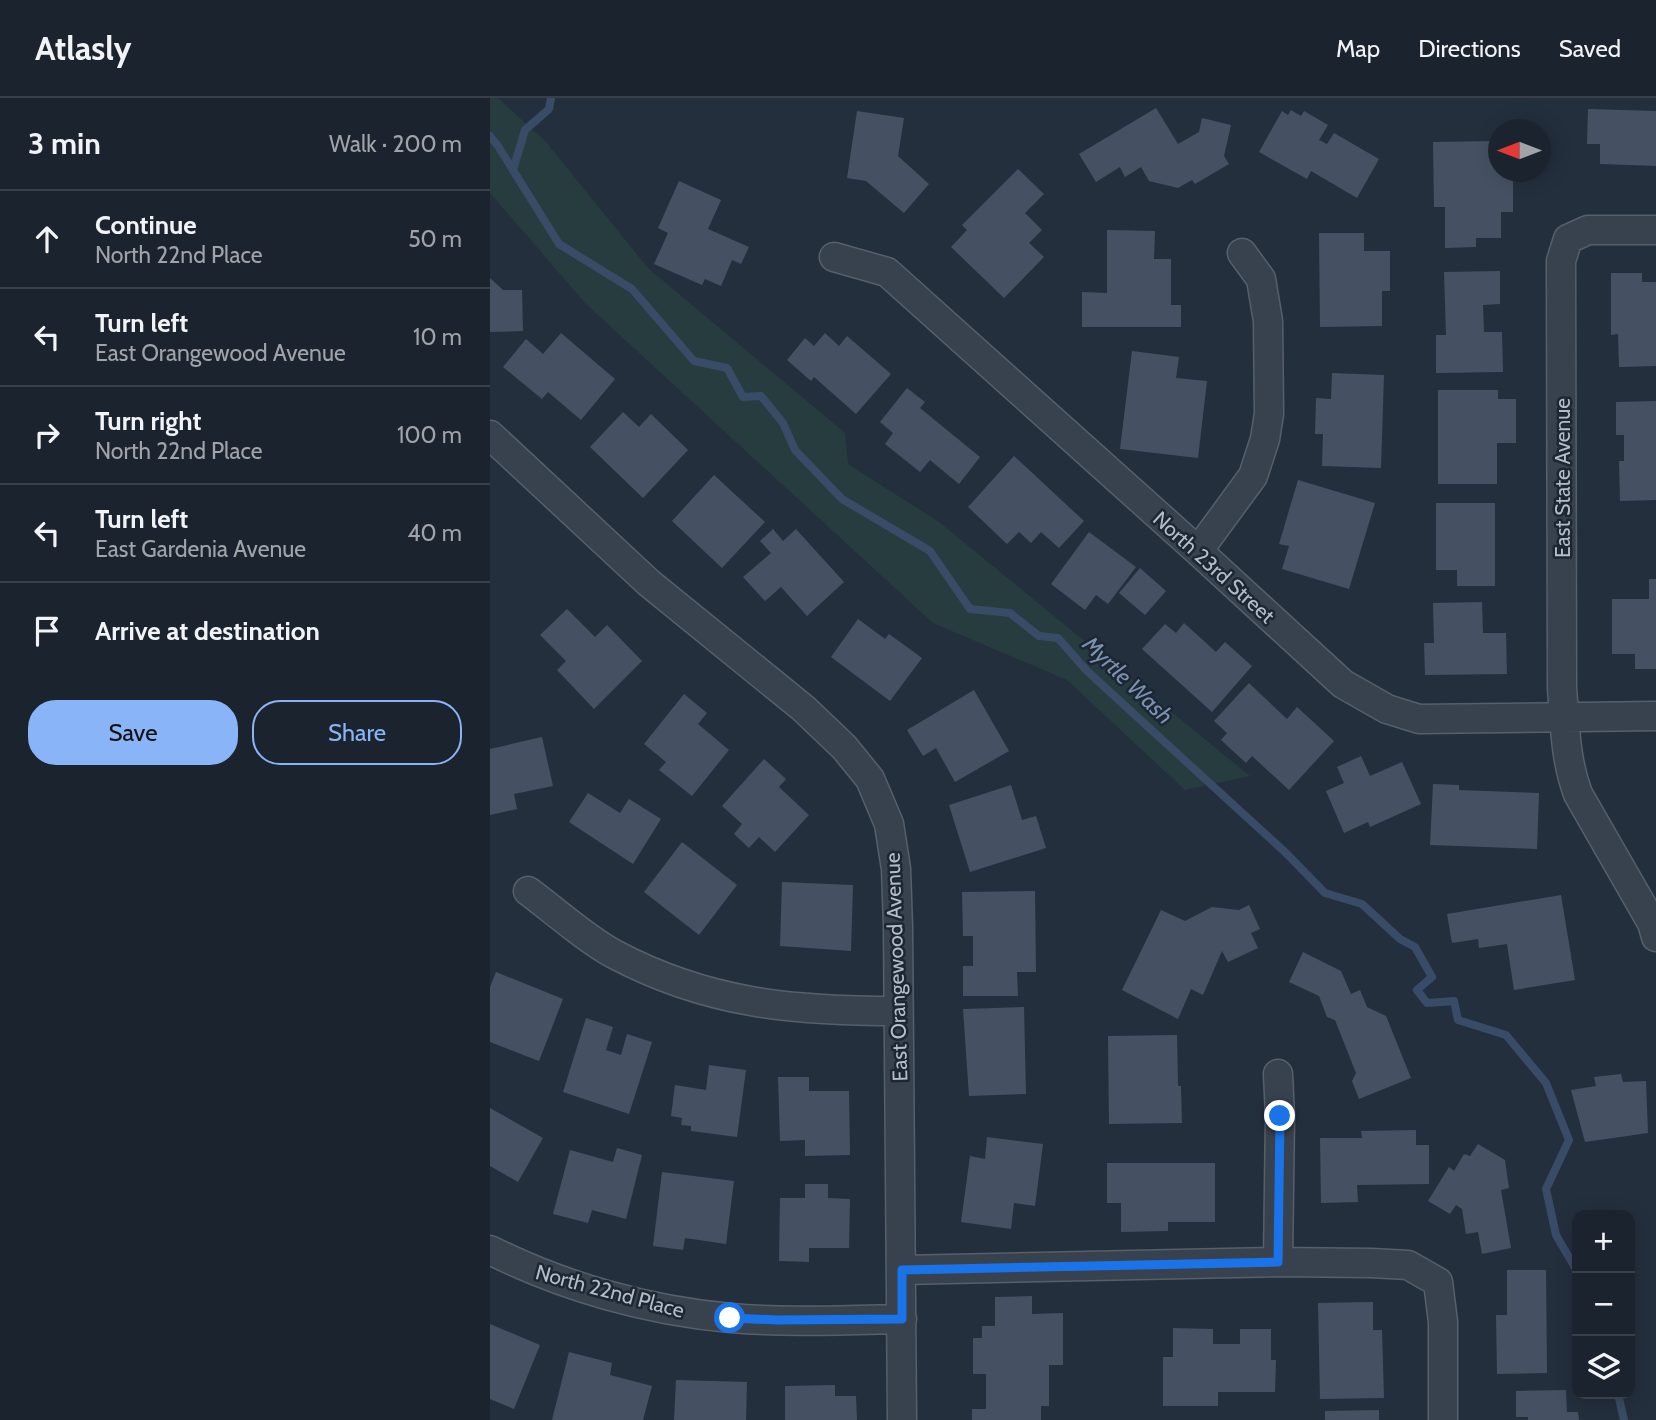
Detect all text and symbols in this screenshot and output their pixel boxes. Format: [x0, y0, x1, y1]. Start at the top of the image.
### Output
text: Atlasly [35, 28, 132, 68]
text: Map [1336, 34, 1380, 63]
text: Directions [1418, 34, 1521, 63]
text: Saved [1559, 34, 1621, 63]
north arrow [1488, 119, 1551, 182]
text: 3 min [28, 125, 101, 162]
text: Walk · 200 m [329, 130, 462, 158]
text: Continue [95, 209, 197, 241]
icon: ahead [28, 220, 66, 258]
text: 50 m [408, 225, 462, 253]
text: North 22nd Place [95, 241, 263, 269]
text: Turn left [95, 307, 188, 339]
icon: left [28, 318, 66, 356]
text: 10 m [413, 323, 462, 351]
text: East Orangewood Avenue [95, 339, 346, 367]
street label: East State Avenue [1550, 398, 1575, 558]
text: Turn right [95, 405, 201, 437]
icon: right [28, 416, 66, 454]
text: 100 m [397, 421, 462, 449]
text: North 22nd Place [95, 437, 263, 465]
text: Turn left [95, 503, 188, 535]
street label: North 23rd Street [1148, 506, 1280, 628]
icon: left [28, 514, 66, 552]
text: 40 m [407, 519, 462, 547]
text: East Gardenia Avenue [95, 535, 306, 563]
icon: arrive [28, 612, 66, 650]
text: Arrive at destination [95, 615, 320, 647]
water label: Myrtle Wash [1076, 629, 1179, 730]
button: Save [28, 700, 238, 765]
button: Share [252, 700, 462, 765]
street label: East Orangewood Avenue [880, 852, 912, 1082]
route end [1264, 1100, 1295, 1131]
map controls [1572, 1210, 1635, 1399]
button: + [1572, 1210, 1635, 1273]
street label: North 22nd Place [533, 1259, 687, 1323]
button: − [1572, 1273, 1635, 1336]
route start [714, 1302, 745, 1333]
button: layers [1572, 1336, 1635, 1399]

